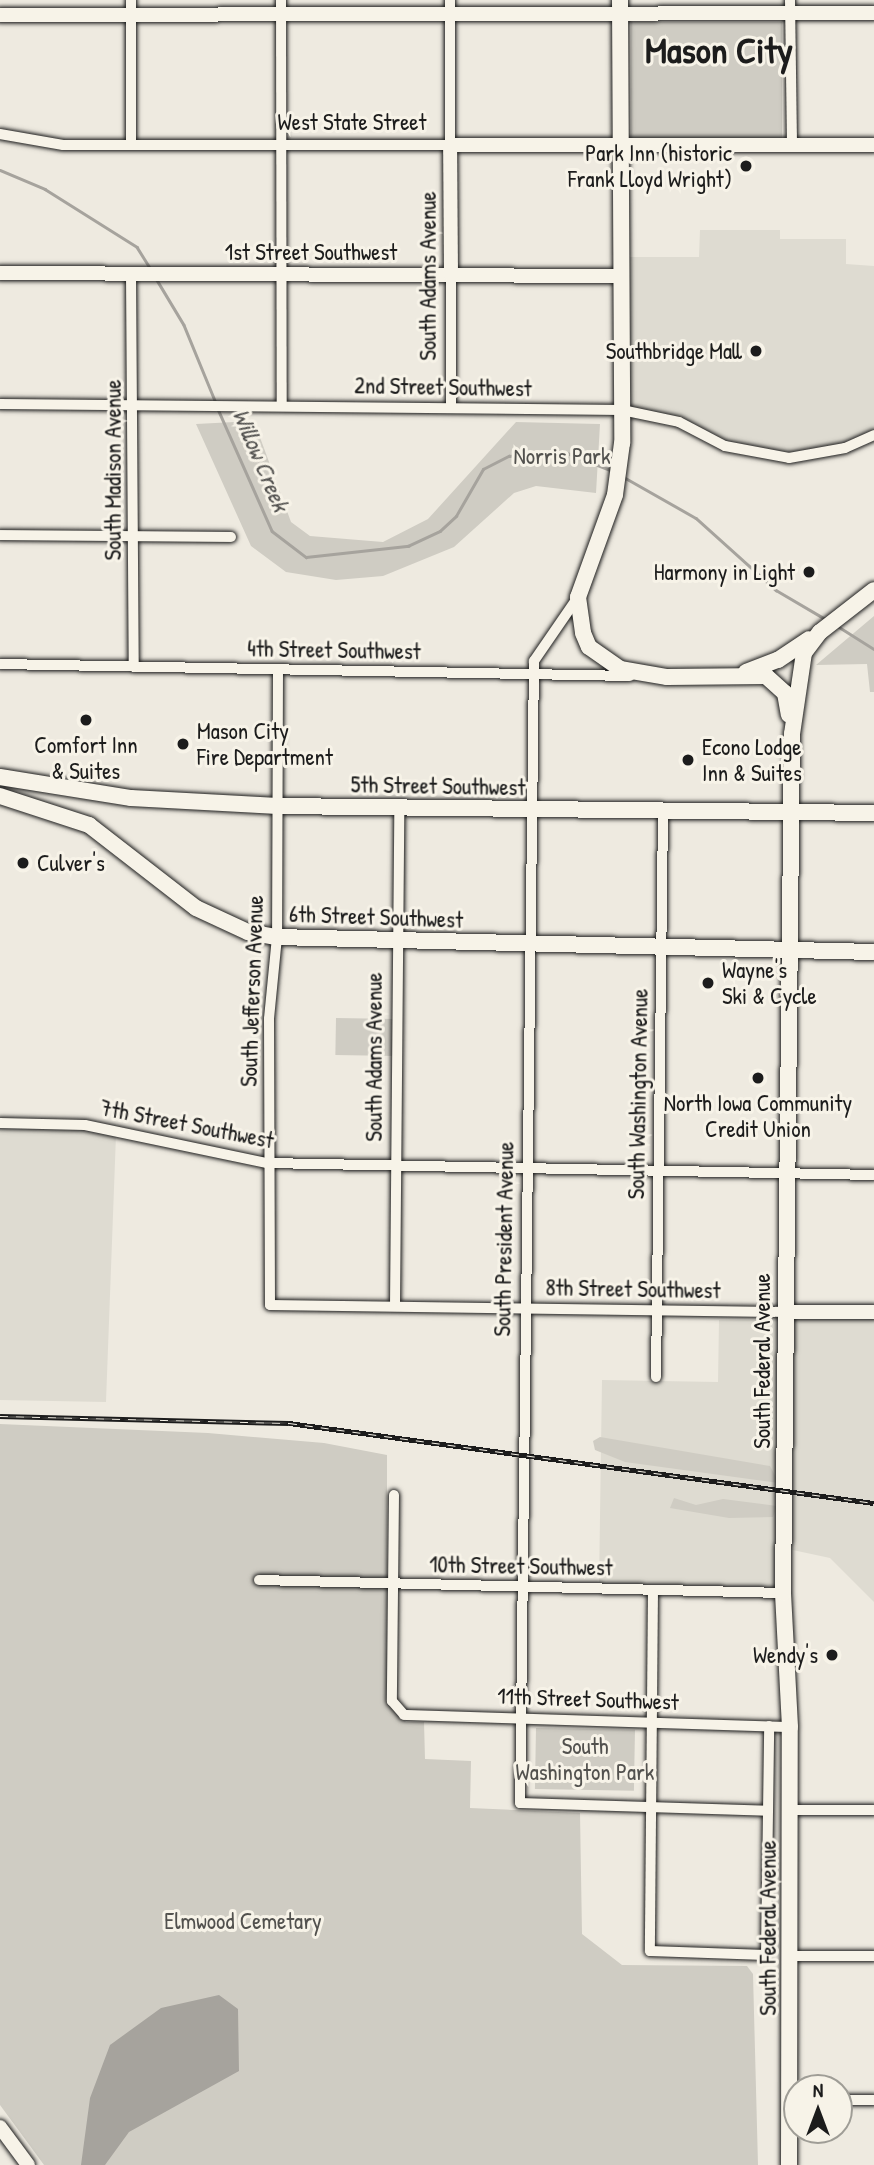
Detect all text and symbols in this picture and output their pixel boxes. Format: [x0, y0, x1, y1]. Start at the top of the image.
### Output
district label: Mason City [645, 28, 793, 72]
street label: West State Street [278, 108, 426, 136]
place label: Park Inn (historic Frank Lloyd Wright) [568, 139, 732, 193]
marker: Park Inn (historic Frank Lloyd Wright) [738, 158, 754, 174]
street label: South Adams Avenue [414, 191, 442, 361]
street label: 1st Street Southwest [225, 238, 397, 266]
place label: Southbridge Mall [606, 337, 742, 365]
marker: Southbridge Mall [748, 343, 764, 359]
street label: 2nd Street Southwest [354, 372, 532, 402]
street label: South Madison Avenue [99, 380, 127, 560]
water label: Willow Creek [227, 405, 295, 515]
park label: Norris Park [514, 442, 610, 470]
place label: Harmony in Light [654, 558, 795, 586]
marker: Harmony in Light [801, 564, 817, 580]
street label: 4th Street Southwest [247, 635, 421, 665]
marker: Comfort Inn & Suites [78, 712, 94, 728]
place label: Mason City Fire Department [197, 717, 333, 771]
place label: Comfort Inn & Suites [34, 731, 138, 785]
place label: Econo Lodge Inn & Suites [702, 733, 802, 787]
marker: Mason City Fire Department [175, 736, 191, 752]
marker: Econo Lodge Inn & Suites [680, 752, 696, 768]
street label: 5th Street Southwest [350, 771, 526, 801]
place label: Culver's [37, 849, 105, 877]
marker: Culver's [15, 855, 31, 871]
street label: South Jefferson Avenue [235, 895, 269, 1087]
street label: 6th Street Southwest [289, 900, 463, 934]
place label: Wayne's Ski & Cycle [722, 956, 817, 1010]
street label: South Adams Avenue [360, 972, 388, 1142]
marker: Wayne's Ski & Cycle [700, 975, 716, 991]
street label: South Washington Avenue [622, 988, 654, 1200]
marker: North Iowa Community Credit Union [750, 1070, 766, 1086]
place label: North Iowa Community Credit Union [664, 1089, 852, 1143]
street label: 7th Street Southwest [98, 1094, 276, 1154]
street label: South President Avenue [489, 1141, 519, 1337]
street label: South Federal Avenue [748, 1273, 776, 1449]
street label: 8th Street Southwest [545, 1274, 721, 1304]
street label: 10th Street Southwest [429, 1551, 613, 1581]
place label: Wendy's [753, 1641, 818, 1669]
marker: Wendy's [824, 1647, 840, 1663]
street label: 11th Street Southwest [497, 1682, 679, 1716]
park label: South Washington Park [516, 1732, 654, 1786]
street label: South Federal Avenue [754, 1840, 782, 2016]
park label: Elmwood Cemetary [164, 1907, 322, 1935]
north arrow [783, 2074, 853, 2144]
text: N [813, 2077, 823, 2103]

